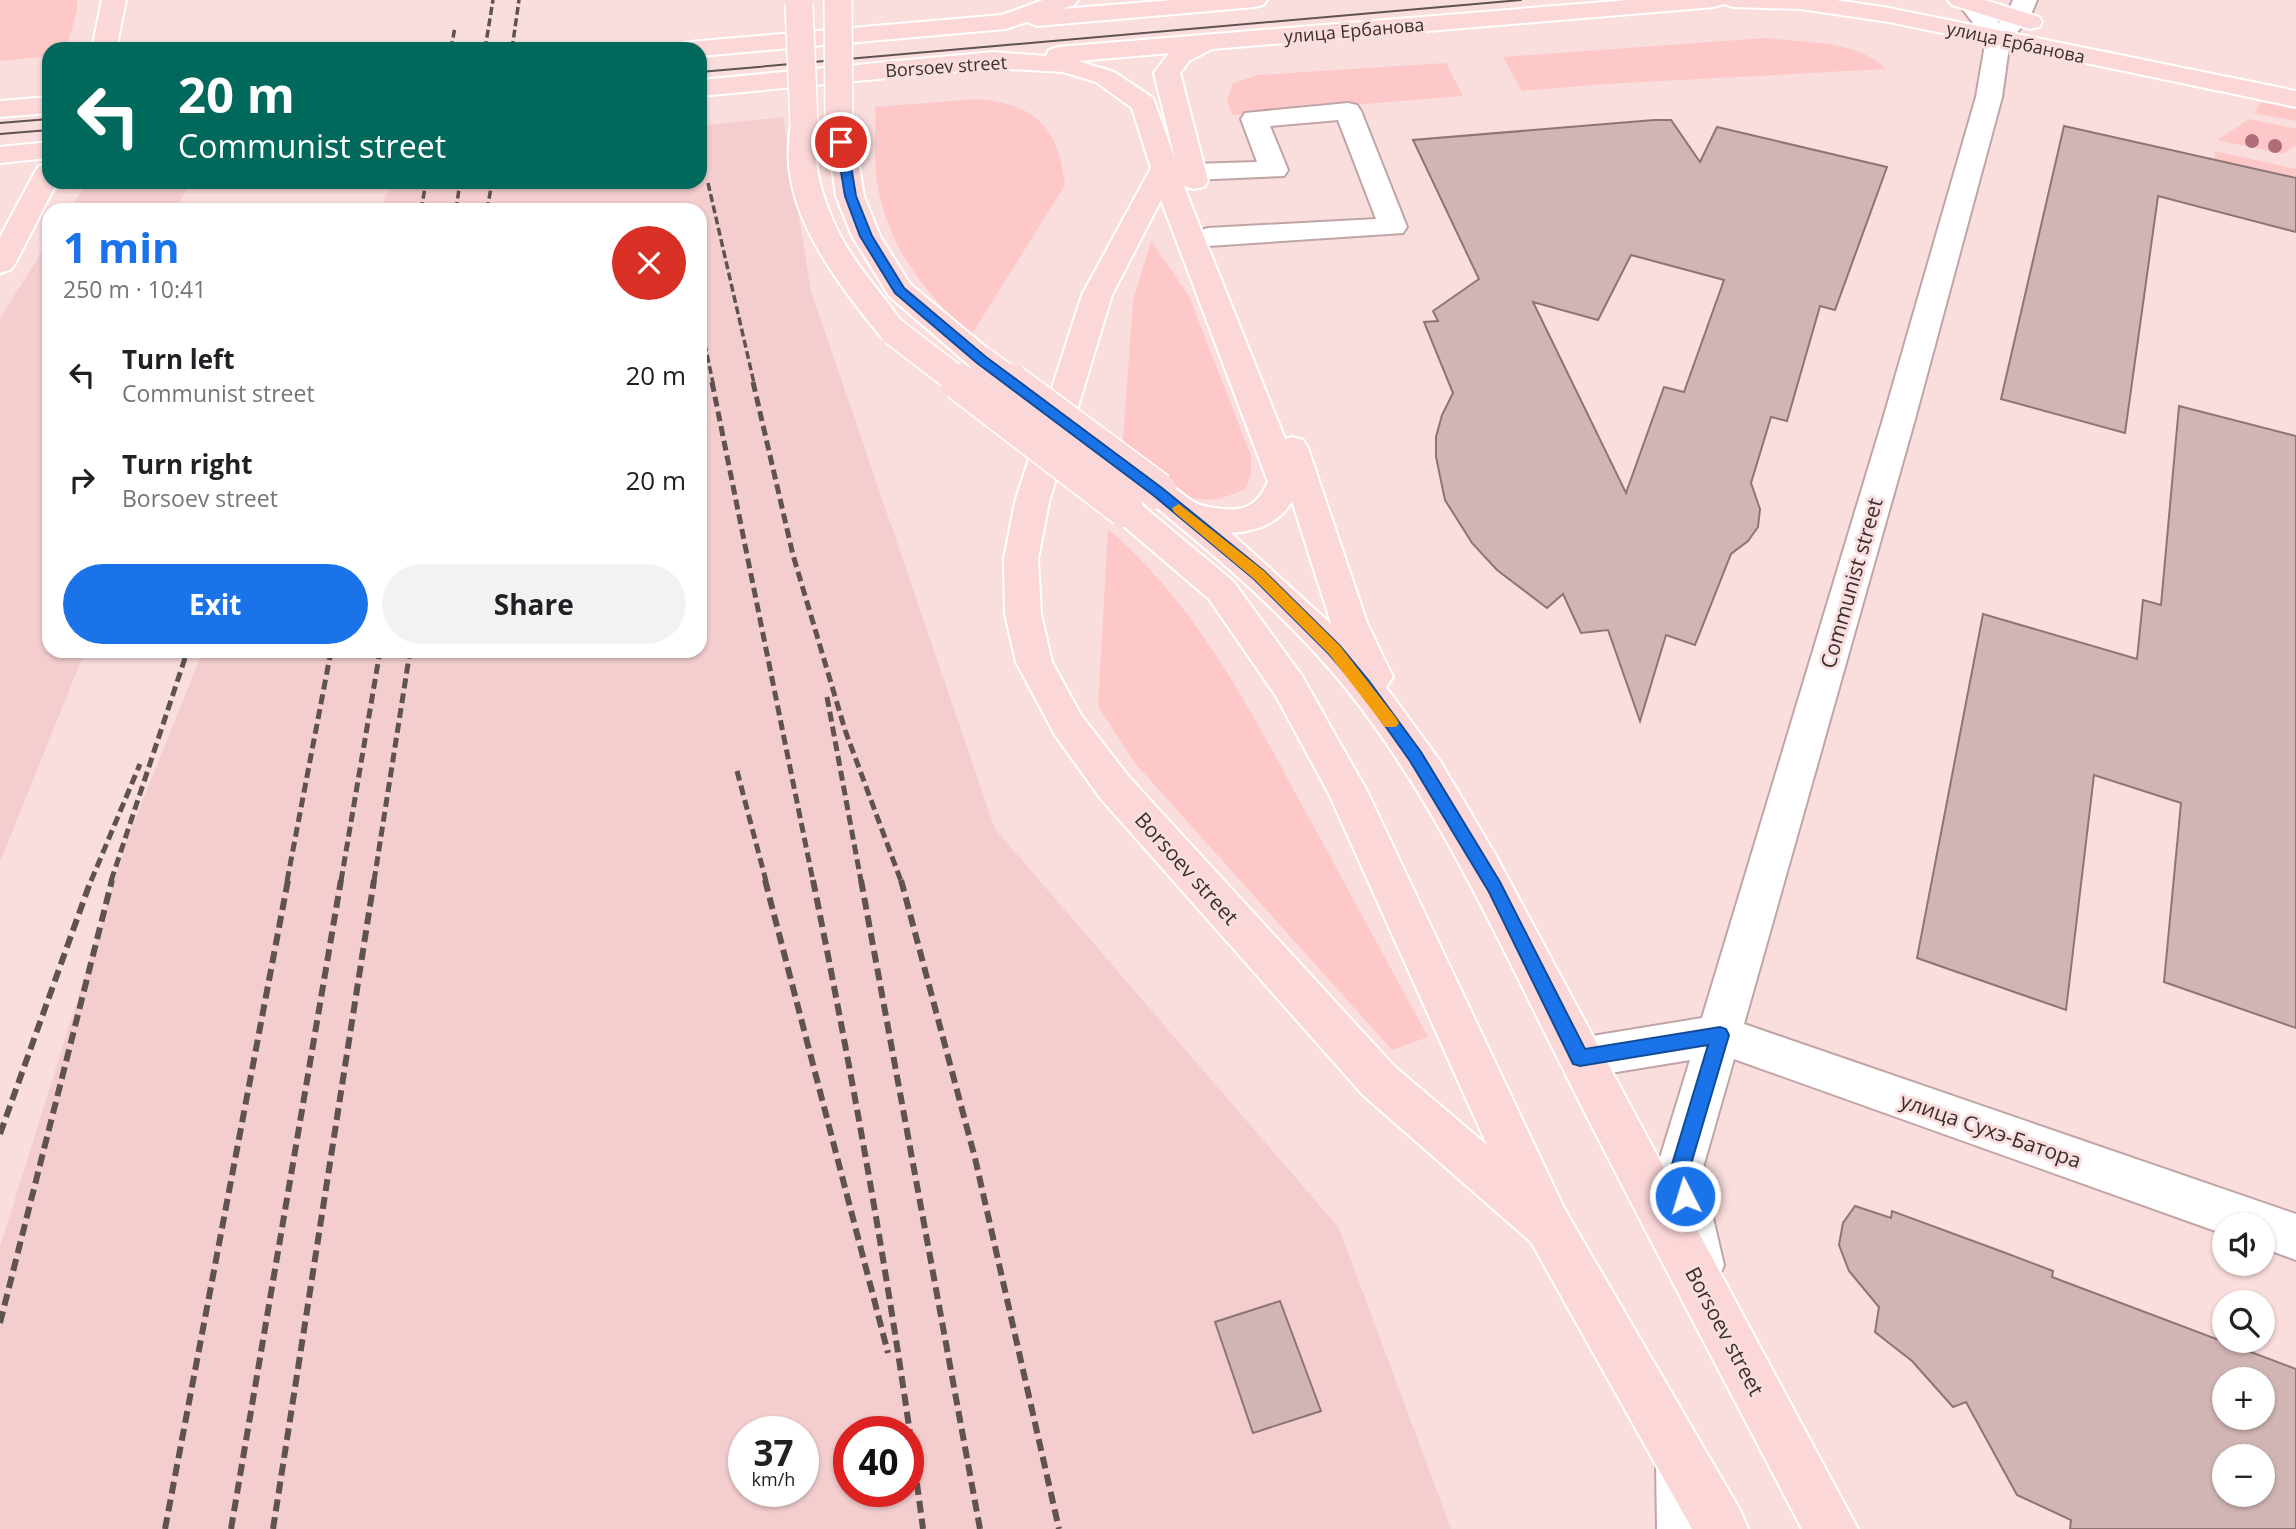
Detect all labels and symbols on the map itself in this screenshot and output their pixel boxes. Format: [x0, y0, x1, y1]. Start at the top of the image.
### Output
street label: улица Ербанова [1283, 12, 1425, 48]
street label: улица Ербанова [1945, 16, 2087, 68]
street label: Borsoev street [884, 50, 1008, 82]
pin [811, 112, 871, 172]
street label: Communist street [1813, 495, 1889, 671]
street label: Borsoev street [1129, 806, 1245, 930]
street label: улица Сухэ-Батора [1897, 1086, 2085, 1174]
position arrow [1648, 1159, 1722, 1233]
street label: Borsoev street [1679, 1262, 1771, 1400]
speed limit sign: 40 [833, 1416, 924, 1507]

